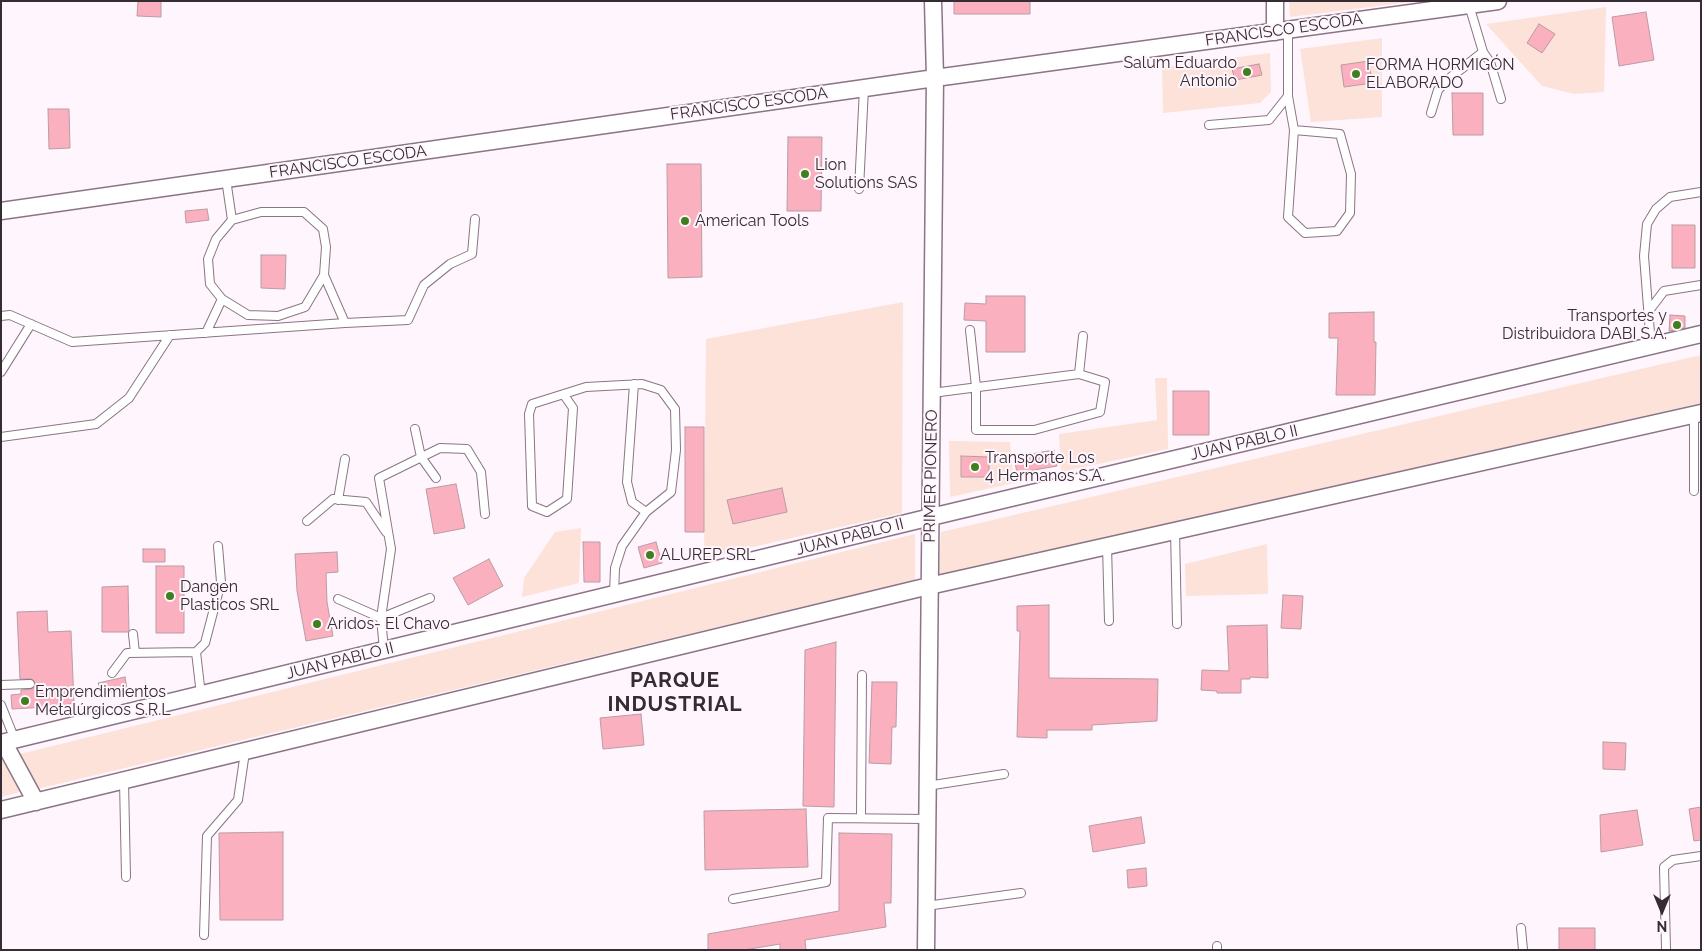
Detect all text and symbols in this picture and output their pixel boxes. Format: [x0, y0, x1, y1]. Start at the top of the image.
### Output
street label: FRANCISCO ESCODA [1204, 9, 1364, 51]
place label: Salum Eduardo Antonio [1123, 53, 1237, 91]
place label: FORMA HORMIGÓN ELABORADO [1366, 55, 1515, 93]
marker: Salum Eduardo Antonio [1241, 66, 1253, 78]
marker: FORMA HORMIGÓN ELABORADO [1350, 68, 1362, 80]
street label: FRANCISCO ESCODA [669, 83, 829, 125]
street label: FRANCISCO ESCODA [268, 141, 428, 183]
place label: Lion Solutions SAS [815, 155, 917, 193]
marker: Lion Solutions SAS [799, 168, 811, 180]
place label: American Tools [695, 211, 809, 231]
marker: American Tools [679, 215, 691, 227]
place label: Transportes y Distribuidora DABI S.A. [1502, 306, 1667, 344]
marker: Transportes y Distribuidora DABI S.A. [1671, 319, 1683, 331]
street label: PRIMER PIONERO [920, 409, 942, 543]
street label: JUAN PABLO II [1188, 421, 1300, 465]
place label: Transporte Los 4 Hermanos S.A. [985, 448, 1105, 486]
marker: Transporte Los 4 Hermanos S.A. [969, 461, 981, 473]
street label: JUAN PABLO II [794, 514, 906, 560]
place label: ALUREP SRL [660, 545, 755, 565]
marker: ALUREP SRL [644, 549, 656, 561]
place label: Dangen Plasticos SRL [180, 577, 279, 615]
marker: Dangen Plasticos SRL [164, 590, 176, 602]
place label: Aridos- El Chavo [327, 614, 450, 634]
marker: Aridos- El Chavo [311, 618, 323, 630]
street label: JUAN PABLO II [284, 638, 396, 684]
district label: PARQUE INDUSTRIAL [606, 668, 744, 718]
place label: Emprendimientos Metalúrgicos S.R.L [35, 682, 170, 720]
marker: Emprendimientos Metalúrgicos S.R.L [19, 695, 31, 707]
north arrow [1637, 886, 1687, 936]
text: N [1657, 918, 1667, 934]

